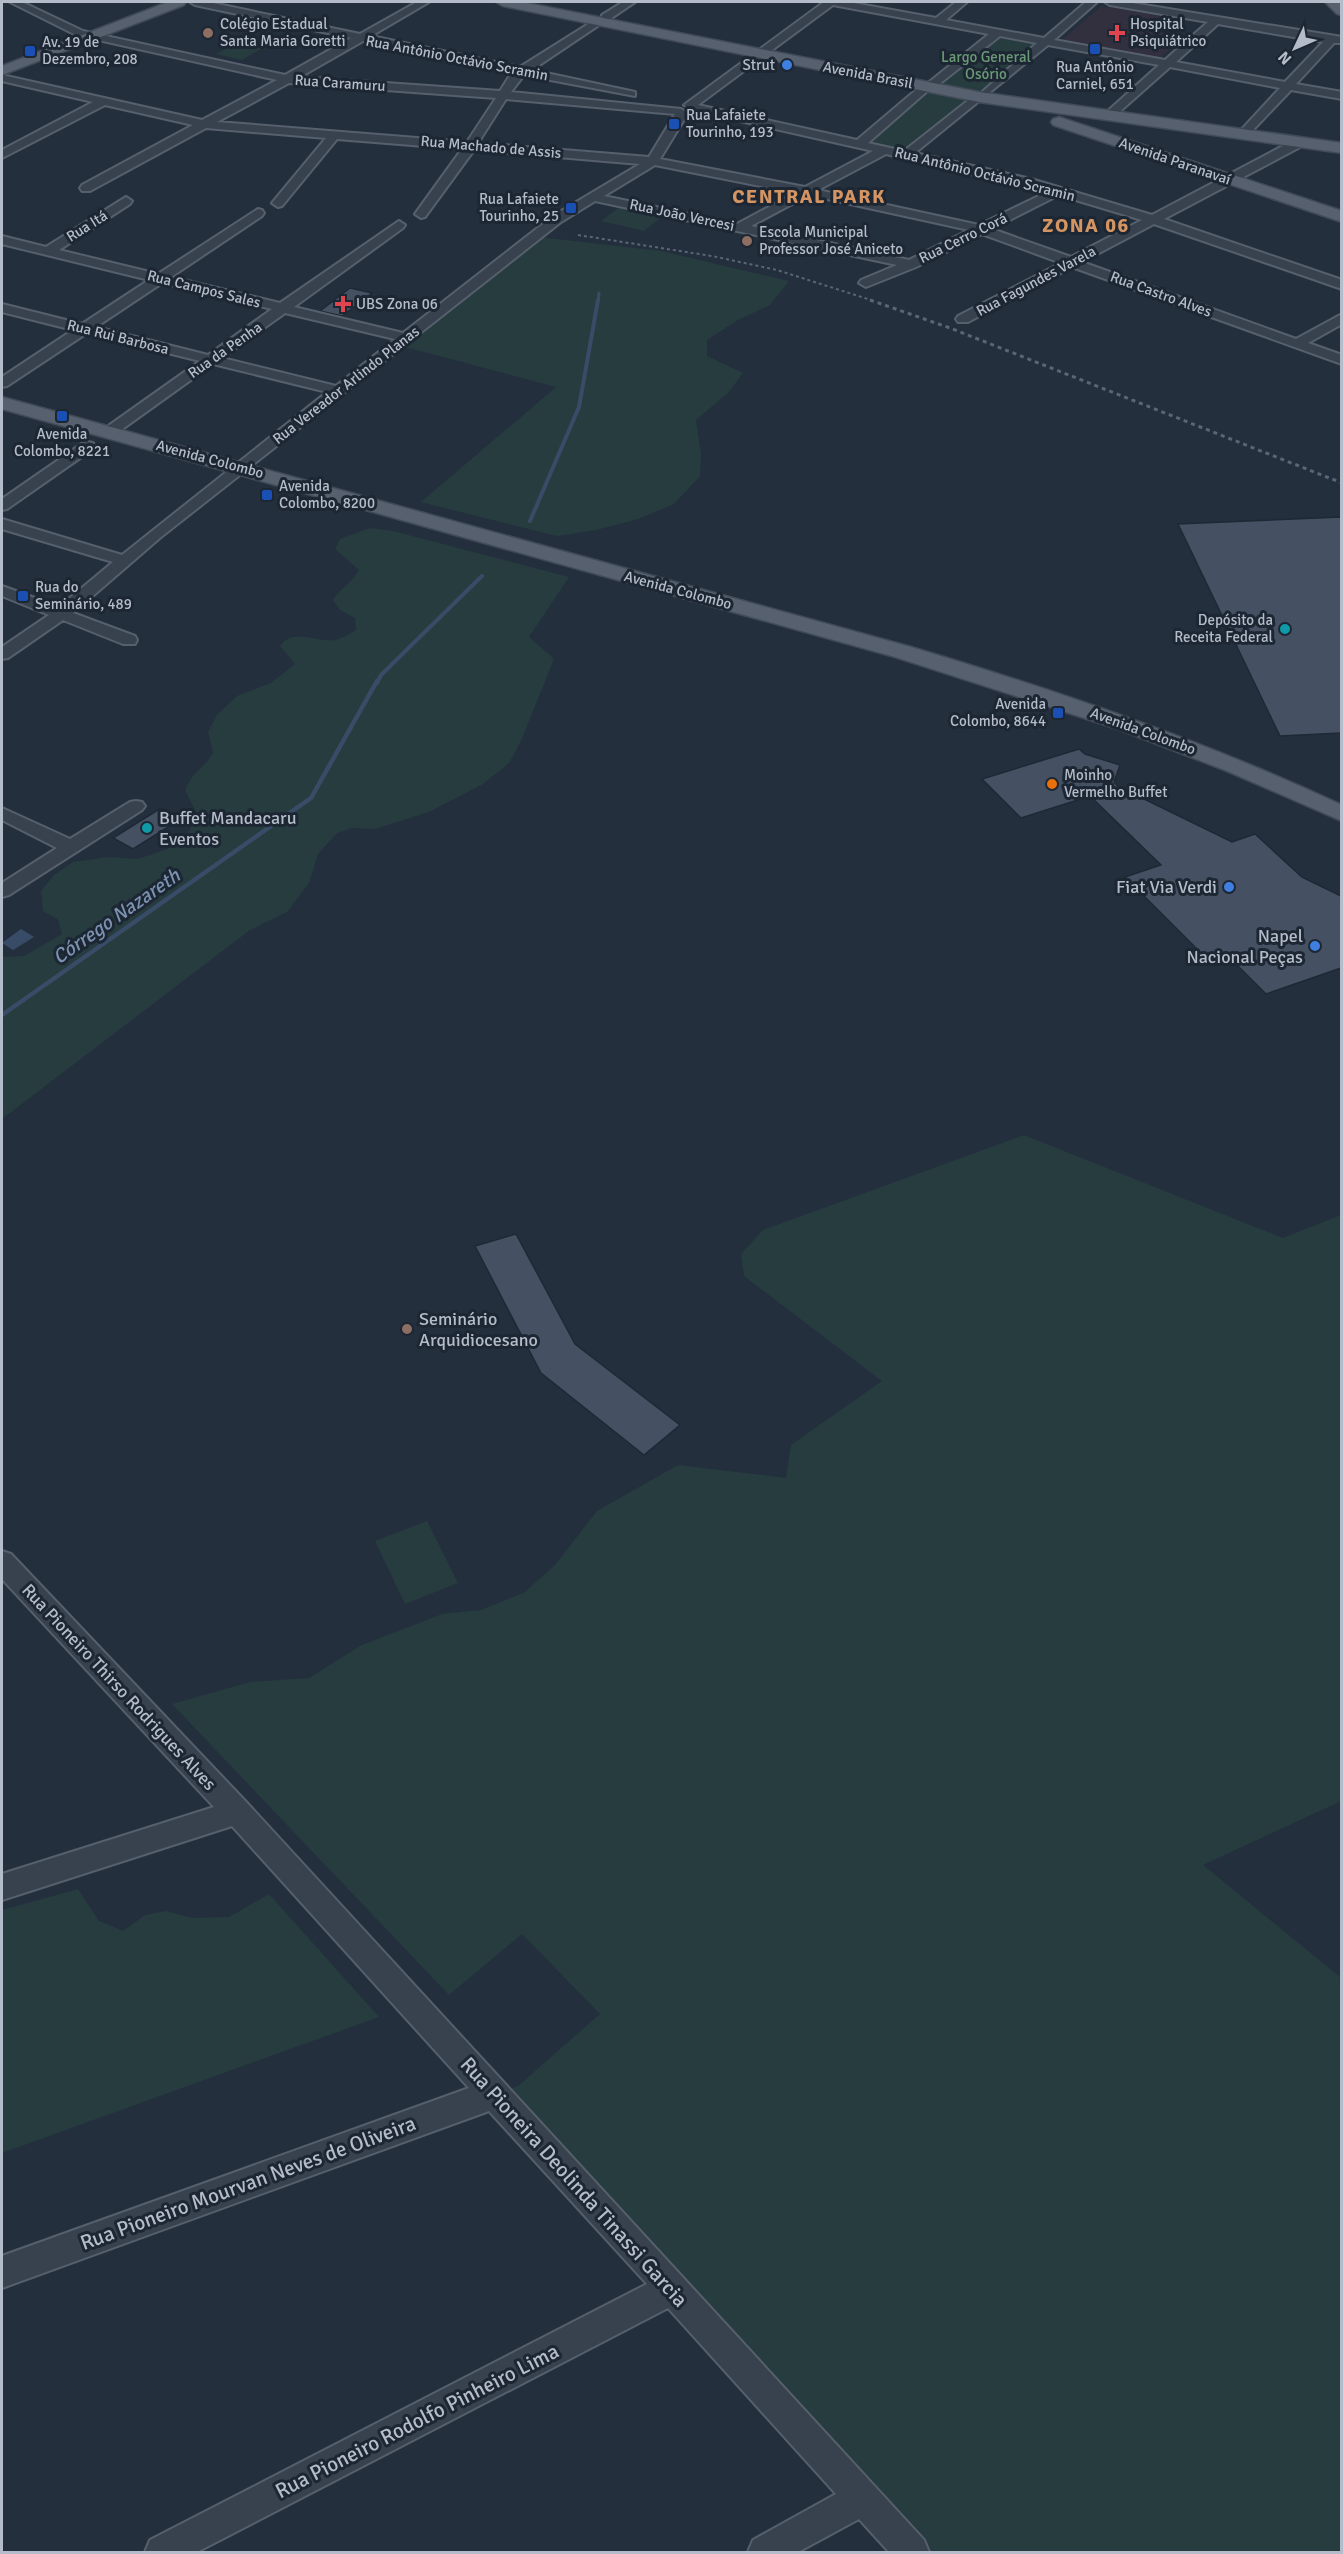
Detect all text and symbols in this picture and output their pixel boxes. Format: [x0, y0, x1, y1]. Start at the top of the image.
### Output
place label: Colégio Estadual Santa Maria Goretti [220, 15, 346, 50]
place label: Hospital Psiquiátrico [1130, 15, 1207, 50]
north arrow [1265, 18, 1325, 78]
marker: Hospital Psiquiátrico [1108, 24, 1126, 42]
marker: Colégio Estadual Santa Maria Goretti [201, 26, 215, 40]
street label: Rua Antônio Octávio Scramin [364, 31, 550, 85]
place label: Av. 19 de Dezembro, 208 [42, 33, 138, 68]
marker: Rua Antônio Carniel, 651 [1088, 42, 1102, 56]
marker: Av. 19 de Dezembro, 208 [23, 44, 37, 58]
text: N [1274, 47, 1296, 69]
park label: Largo General Osório [941, 48, 1031, 83]
place label: Strut [742, 56, 775, 74]
street label: Avenida Brasil [822, 57, 914, 93]
marker: Strut [780, 58, 794, 72]
place label: Rua Antônio Carniel, 651 [1056, 58, 1134, 93]
street label: Rua Caramuru [294, 71, 386, 95]
place label: Rua Lafaiete Tourinho, 193 [686, 106, 774, 141]
marker: Rua Lafaiete Tourinho, 193 [667, 117, 681, 131]
street label: Rua Machado de Assis [420, 132, 562, 162]
street label: Avenida Paranavaí [1117, 133, 1233, 189]
street label: Rua Antônio Octávio Scramin [893, 143, 1077, 205]
district label: CENTRAL PARK [732, 184, 886, 209]
place label: Rua Lafaiete Tourinho, 25 [479, 190, 559, 225]
street label: Rua João Vercesi [628, 195, 736, 235]
marker: Rua Lafaiete Tourinho, 25 [564, 201, 578, 215]
street label: Rua Itá [63, 206, 111, 246]
street label: Rua Cerro Corá [916, 209, 1010, 267]
district label: ZONA 06 [1042, 213, 1130, 238]
place label: Escola Municipal Professor José Aniceto [759, 223, 903, 258]
marker: Escola Municipal Professor José Aniceto [740, 234, 754, 248]
street label: Rua Fagundes Varela [973, 242, 1099, 320]
street label: Rua Campos Sales [145, 266, 263, 312]
street label: Rua Castro Alves [1108, 267, 1215, 321]
marker: UBS Zona 06 [334, 295, 352, 313]
place label: UBS Zona 06 [356, 295, 438, 313]
street label: Rua Rui Barbosa [65, 316, 171, 358]
street label: Rua da Penha [185, 318, 265, 382]
street label: Rua Vereador Arlindo Planas [269, 322, 423, 448]
marker: Avenida Colombo, 8221 [55, 409, 69, 423]
place label: Avenida Colombo, 8221 [14, 425, 110, 460]
street label: Avenida Colombo [154, 436, 266, 482]
place label: Avenida Colombo, 8200 [279, 477, 375, 512]
marker: Avenida Colombo, 8200 [260, 488, 274, 502]
street label: Avenida Colombo [622, 567, 734, 613]
place label: Rua do Seminário, 489 [35, 578, 132, 613]
marker: Rua do Seminário, 489 [16, 589, 30, 603]
place label: Depósito da Receita Federal [1174, 611, 1273, 646]
marker: Depósito da Receita Federal [1278, 622, 1292, 636]
place label: Avenida Colombo, 8644 [950, 695, 1046, 730]
street label: Avenida Colombo [1088, 704, 1198, 758]
marker: Avenida Colombo, 8644 [1051, 706, 1065, 720]
place label: Moinho Vermelho Buffet [1064, 766, 1168, 801]
marker: Moinho Vermelho Buffet [1045, 777, 1059, 791]
place label: Buffet Mandacaru Eventos [159, 807, 297, 850]
marker: Buffet Mandacaru Eventos [140, 821, 154, 835]
water label: Córrego Nazareth [48, 863, 186, 970]
place label: Fiat Via Verdi [1116, 876, 1217, 898]
marker: Fiat Via Verdi [1222, 880, 1236, 894]
place label: Napel Nacional Peças [1186, 925, 1303, 968]
marker: Napel Nacional Peças [1308, 939, 1322, 953]
place label: Seminário Arquidiocesano [419, 1308, 538, 1351]
marker: Seminário Arquidiocesano [400, 1322, 414, 1336]
street label: Rua Pioneiro Thirso Rodrigues Alves [17, 1579, 221, 1795]
street label: Rua Pioneira Deolinda Tinassi Garcia [455, 2052, 693, 2312]
street label: Rua Pioneiro Mourvan Neves de Oliveira [77, 2110, 419, 2256]
street label: Rua Pioneiro Rodolfo Pinheiro Lima [271, 2338, 563, 2504]

